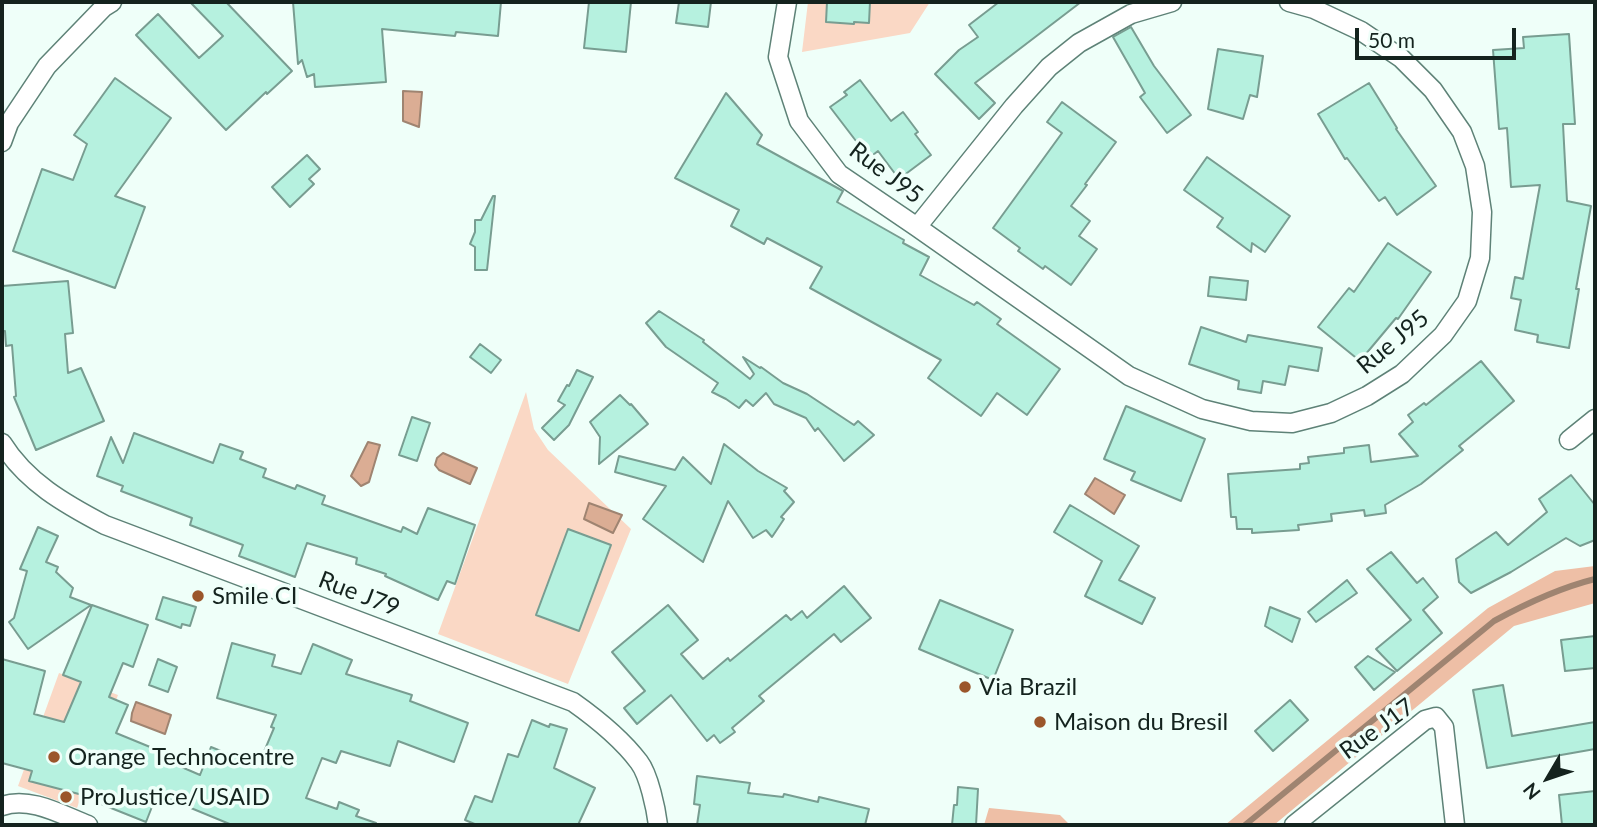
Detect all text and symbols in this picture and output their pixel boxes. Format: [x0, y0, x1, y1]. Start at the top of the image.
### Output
scale bar [1359, 14, 1520, 58]
text: 50 m [1368, 27, 1415, 52]
street label: Rue J95 [844, 136, 928, 210]
street label: Rue J95 [1351, 304, 1435, 380]
street label: Rue J79 [314, 565, 404, 623]
place label: Smile CI [212, 582, 297, 610]
marker: Smile CI [190, 588, 206, 604]
place label: Via Brazil [979, 673, 1077, 701]
marker: Via Brazil [957, 679, 973, 695]
street label: Rue J17 [1334, 692, 1420, 766]
place label: Maison du Bresil [1054, 708, 1228, 736]
marker: Maison du Bresil [1032, 714, 1048, 730]
place label: Orange Technocentre [68, 743, 294, 771]
north arrow [1513, 743, 1583, 813]
marker: Orange Technocentre [46, 749, 62, 765]
text: N [1518, 779, 1545, 804]
place label: ProJustice/USAID [80, 783, 270, 811]
marker: ProJustice/USAID [58, 789, 74, 805]

